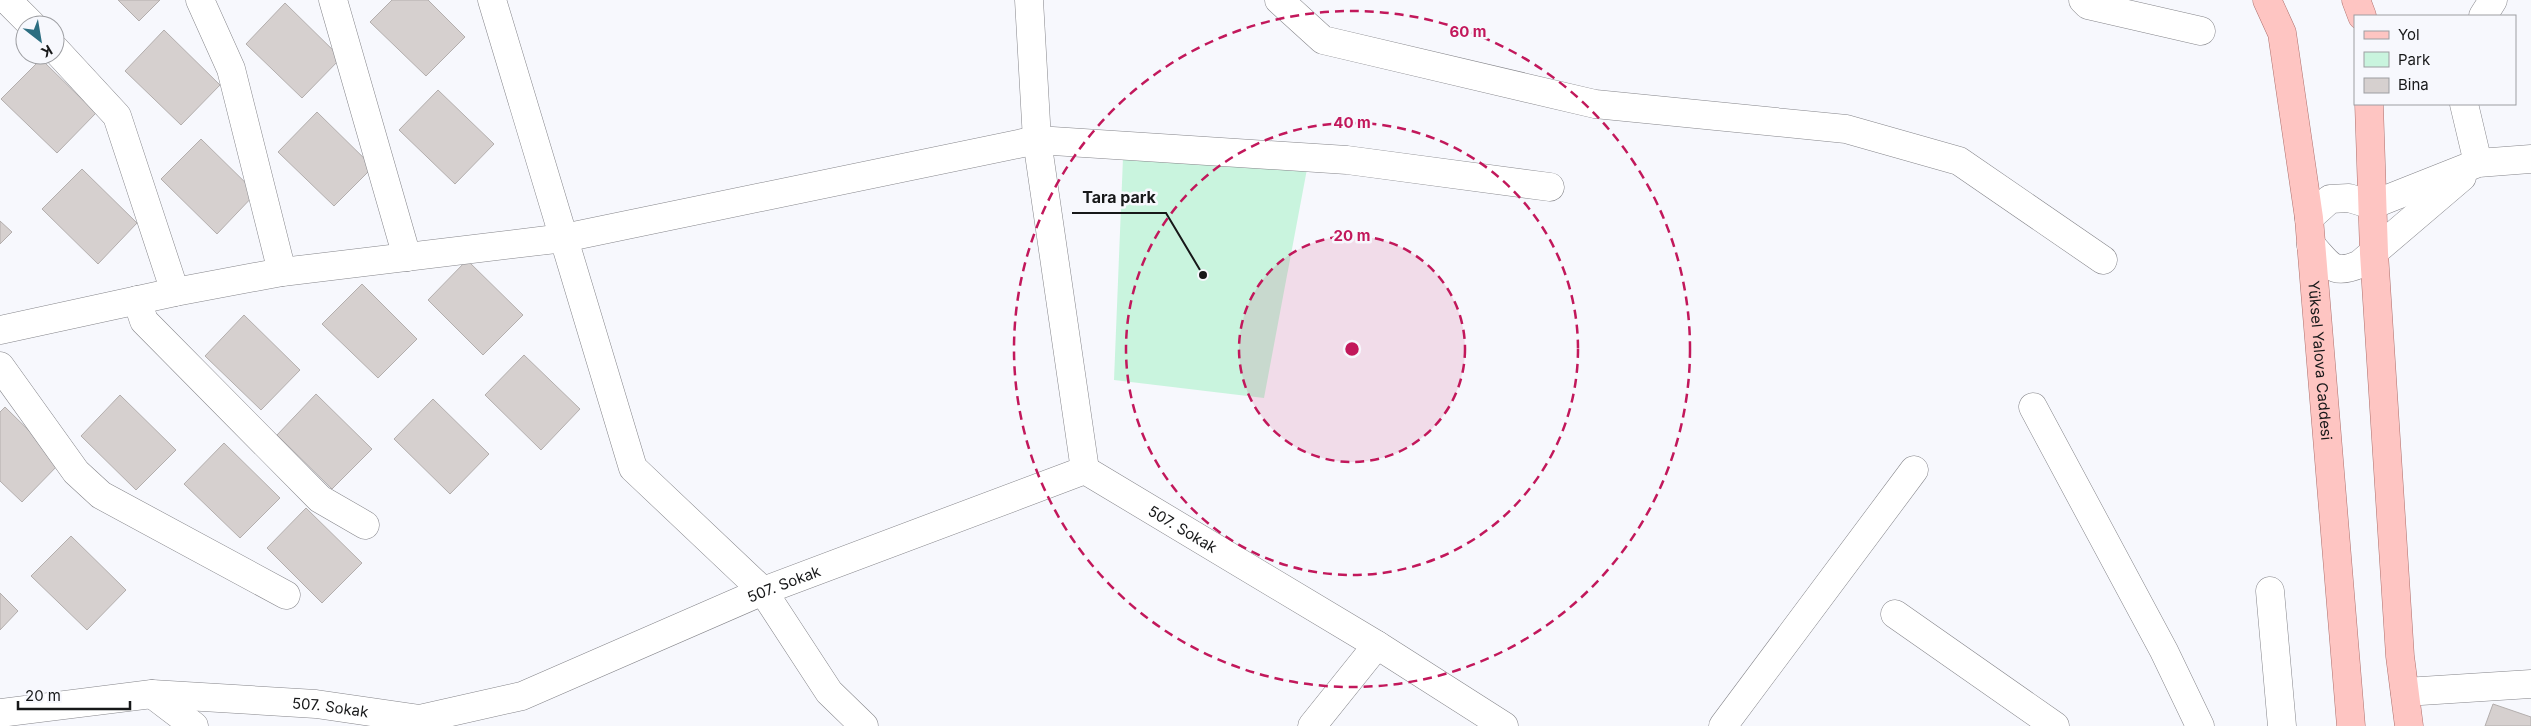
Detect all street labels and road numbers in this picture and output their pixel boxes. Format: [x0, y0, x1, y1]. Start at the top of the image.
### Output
street label: Yüksel Yalova Caddesi [2305, 280, 2337, 441]
street label: 507. Sokak [1145, 501, 1221, 557]
street label: 507. Sokak [744, 561, 824, 606]
street label: 507. Sokak [291, 693, 371, 721]

